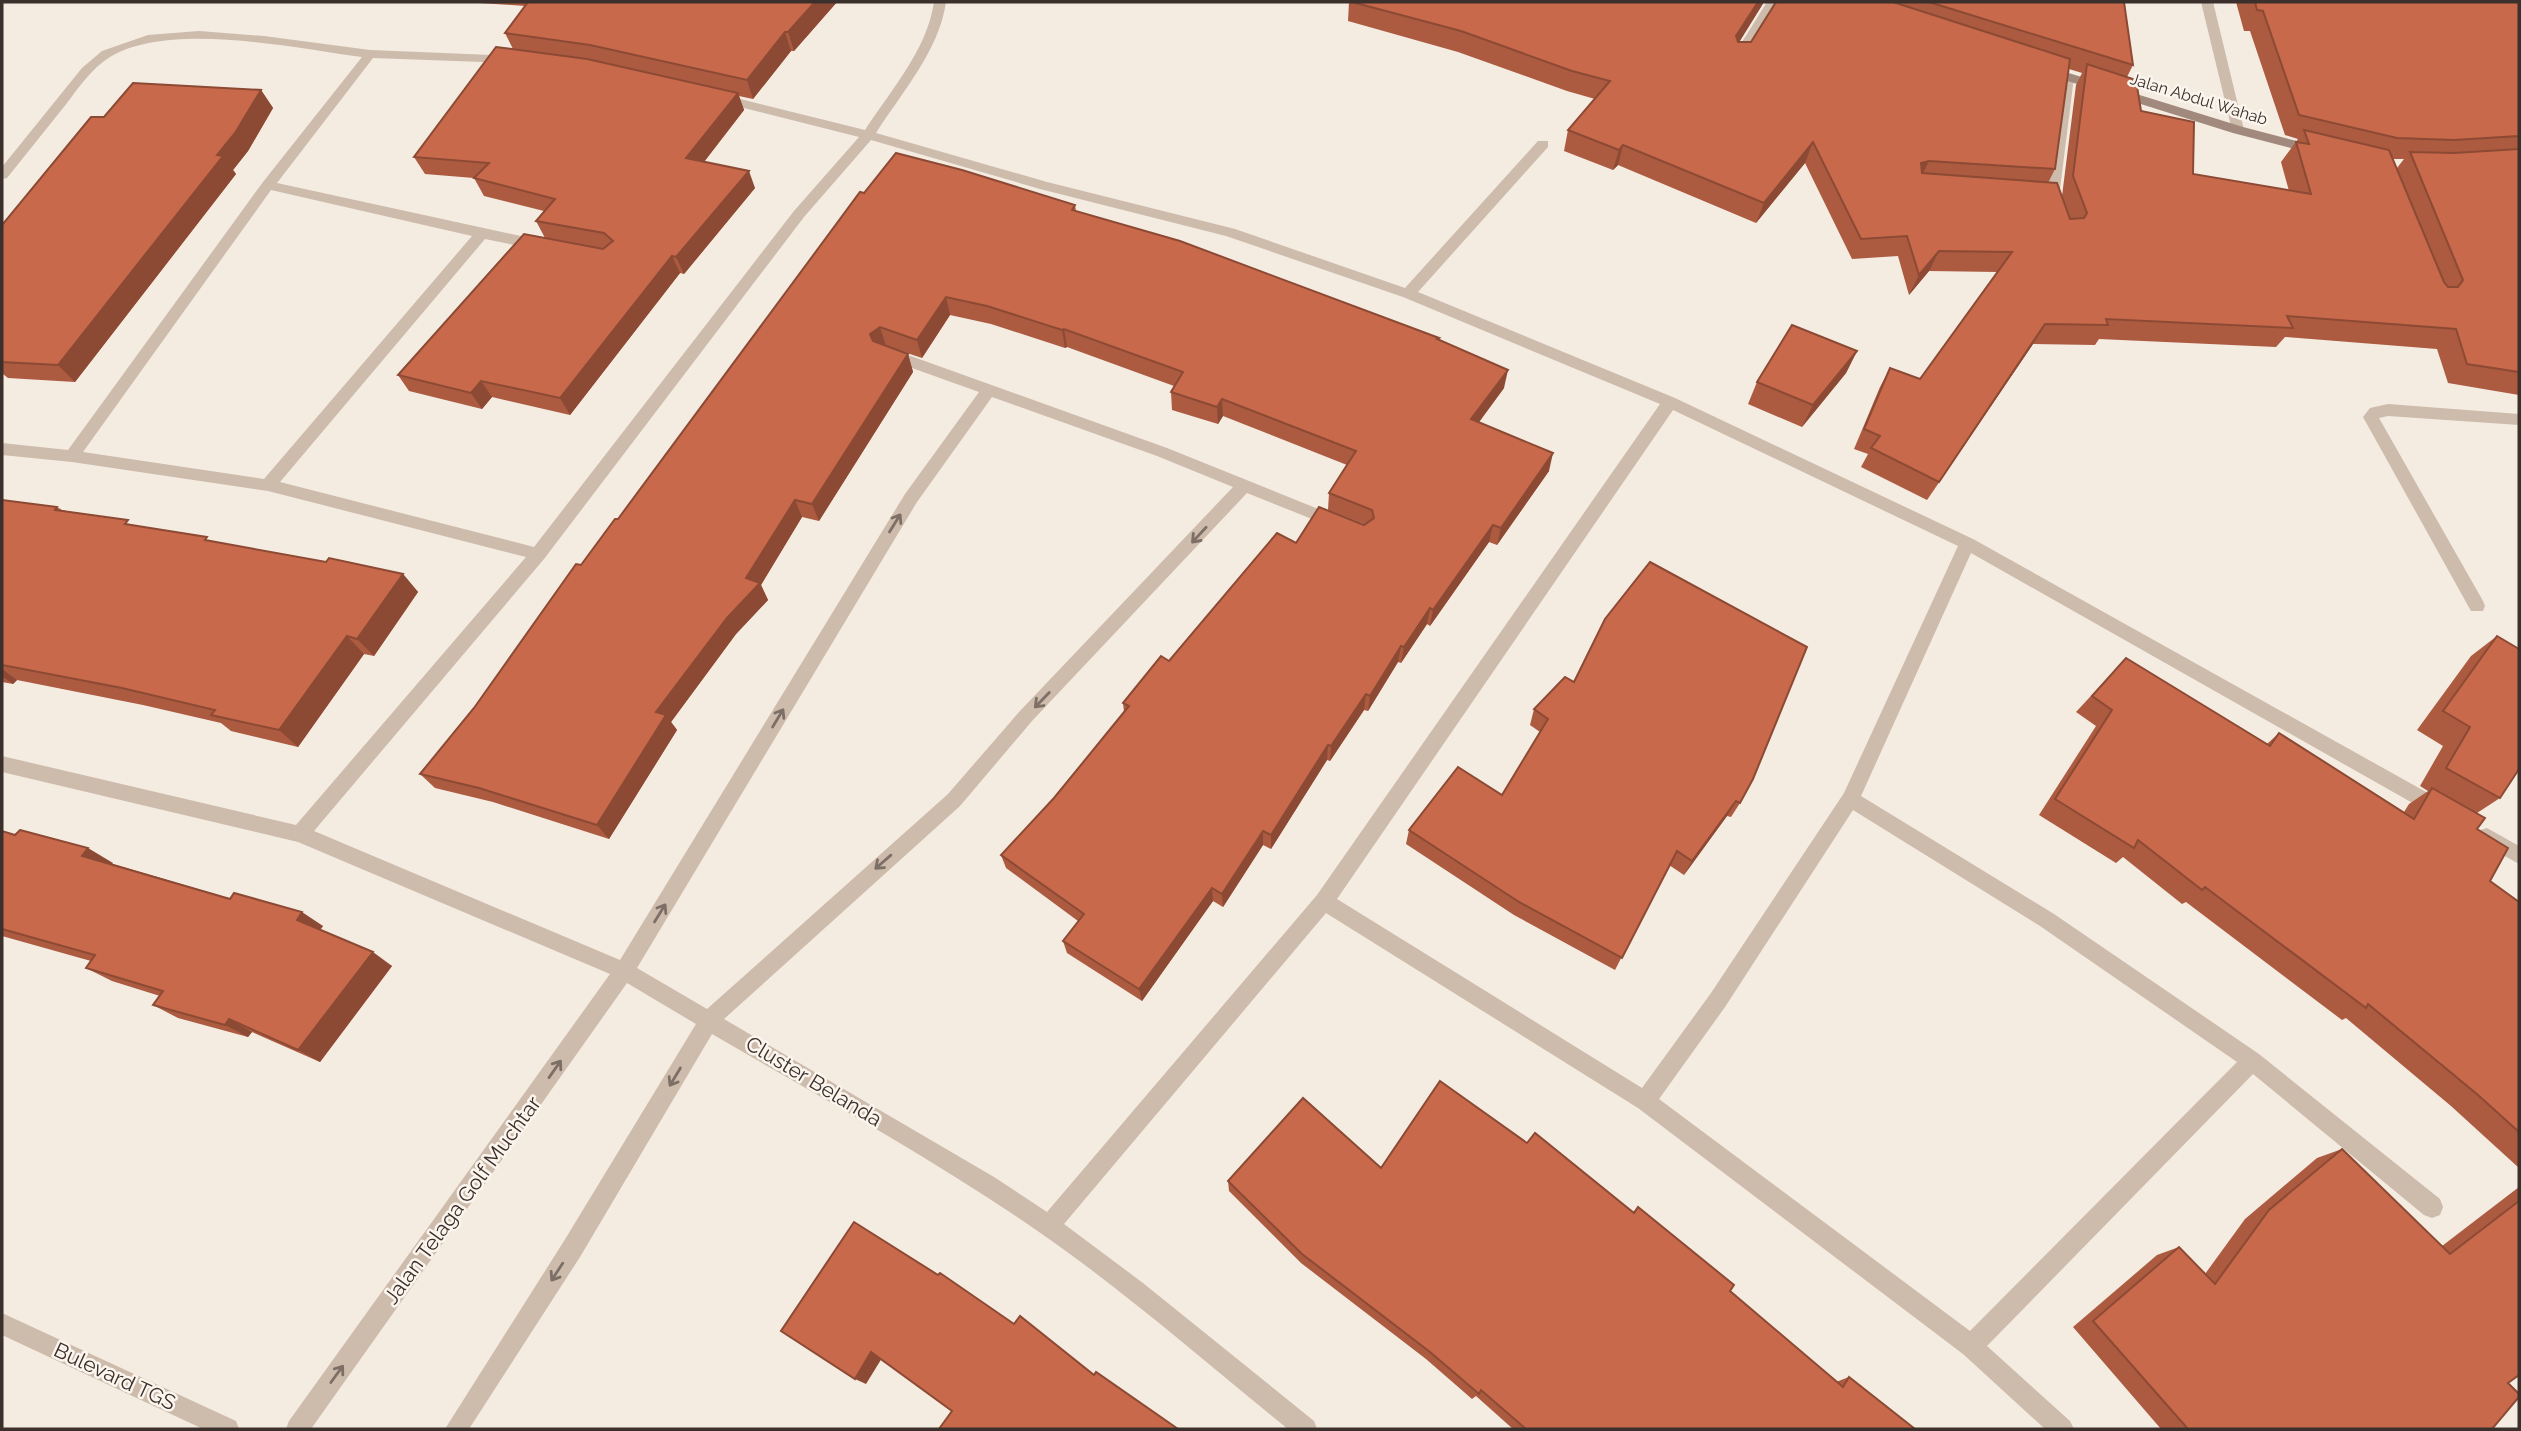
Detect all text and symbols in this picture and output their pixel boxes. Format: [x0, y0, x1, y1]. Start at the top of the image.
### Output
street label: Jalan Abdul Wahab [2128, 69, 2270, 129]
one-way arrow [888, 514, 903, 533]
one-way arrow [1190, 526, 1207, 543]
one-way arrow [1033, 691, 1050, 708]
one-way arrow [772, 709, 786, 729]
one-way arrow [874, 854, 892, 870]
one-way arrow [654, 903, 668, 923]
street label: Cluster Belanda [741, 1031, 887, 1131]
one-way arrow [548, 1060, 562, 1079]
one-way arrow [667, 1067, 681, 1087]
street label: Jalan Telaga Golf Muchtar [378, 1091, 546, 1309]
one-way arrow [550, 1262, 564, 1281]
street label: Bulevard TGS [50, 1337, 180, 1415]
one-way arrow [330, 1365, 344, 1384]

